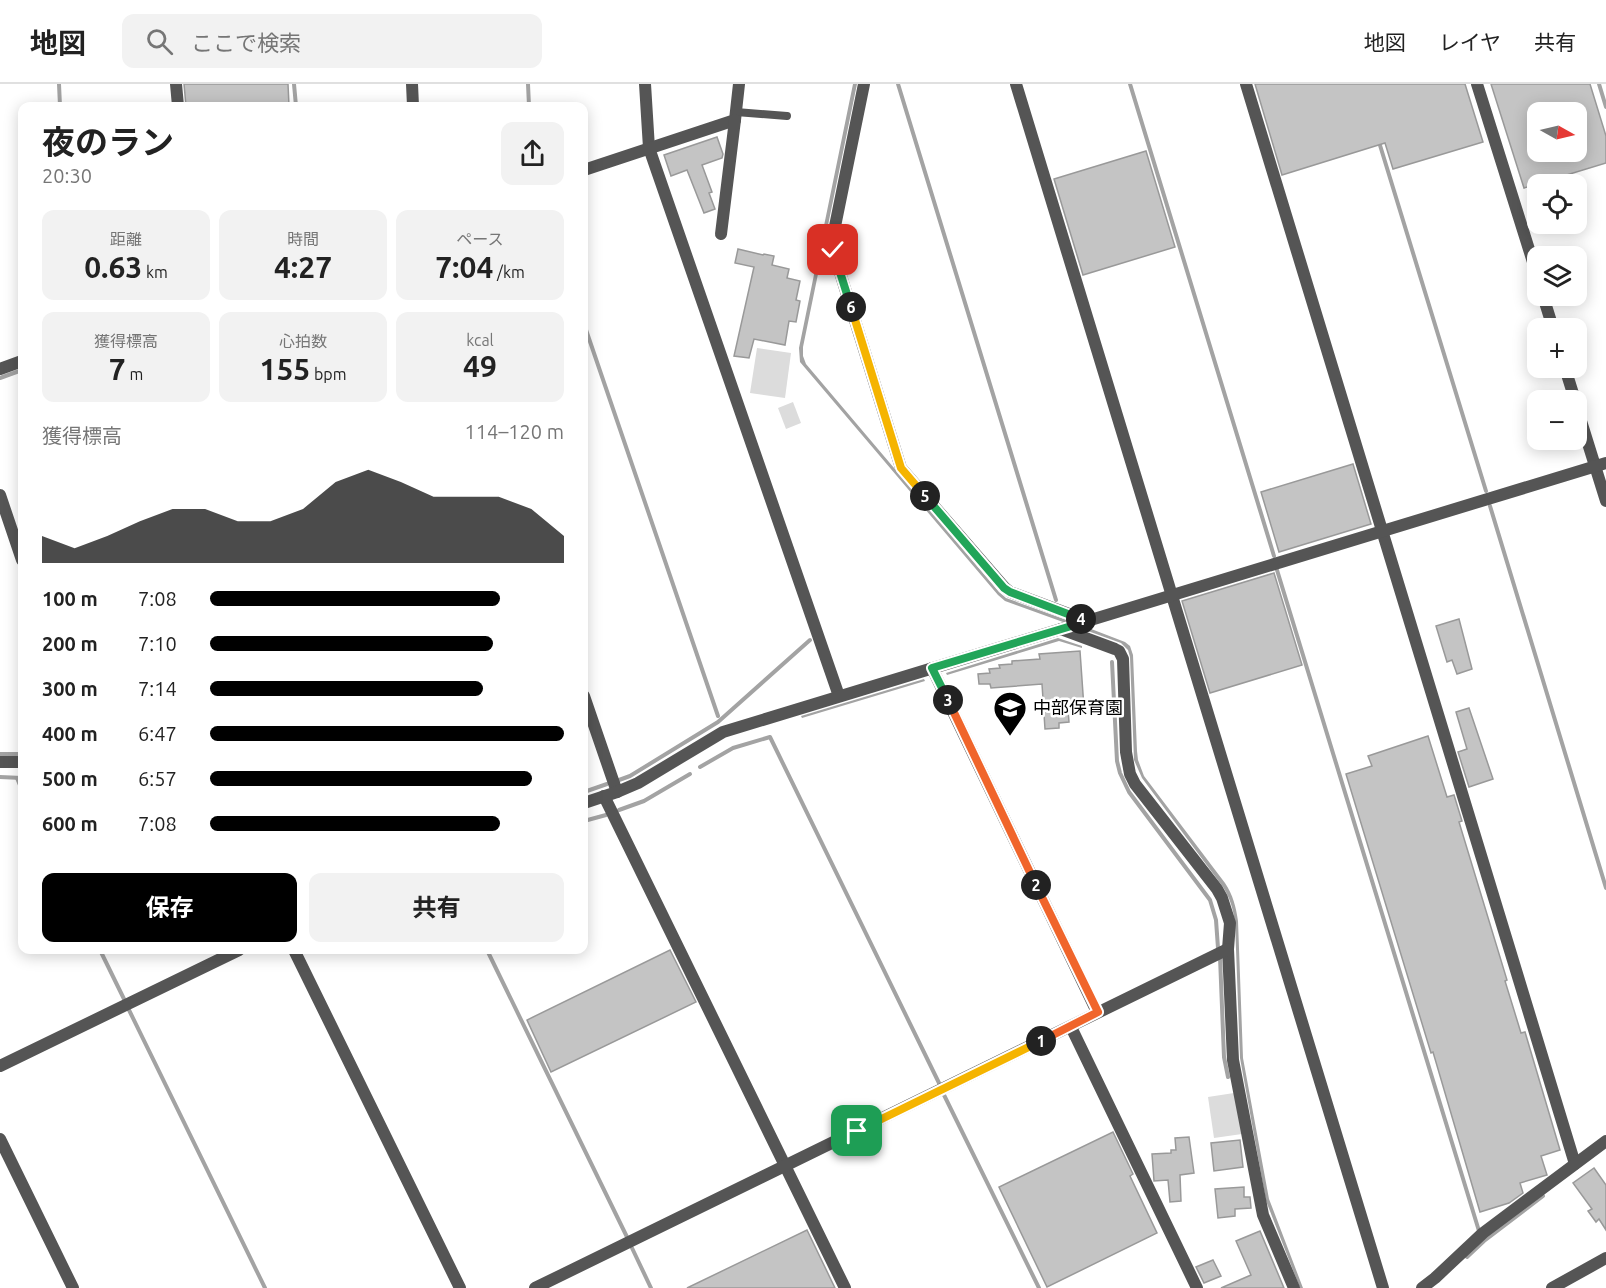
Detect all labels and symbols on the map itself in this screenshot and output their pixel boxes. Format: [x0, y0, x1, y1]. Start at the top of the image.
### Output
north arrow [1527, 102, 1587, 162]
pin [807, 224, 858, 275]
pin: 6 [836, 292, 866, 322]
pin: 5 [910, 481, 940, 511]
pin: 4 [1066, 604, 1096, 634]
pin: 3 [933, 685, 963, 715]
school or university icon: 中部保育園 [992, 690, 1028, 737]
place label: 中部保育園 [1033, 697, 1123, 717]
pin: 2 [1021, 870, 1051, 900]
pin: 1 [1026, 1026, 1056, 1056]
pin [831, 1105, 882, 1156]

